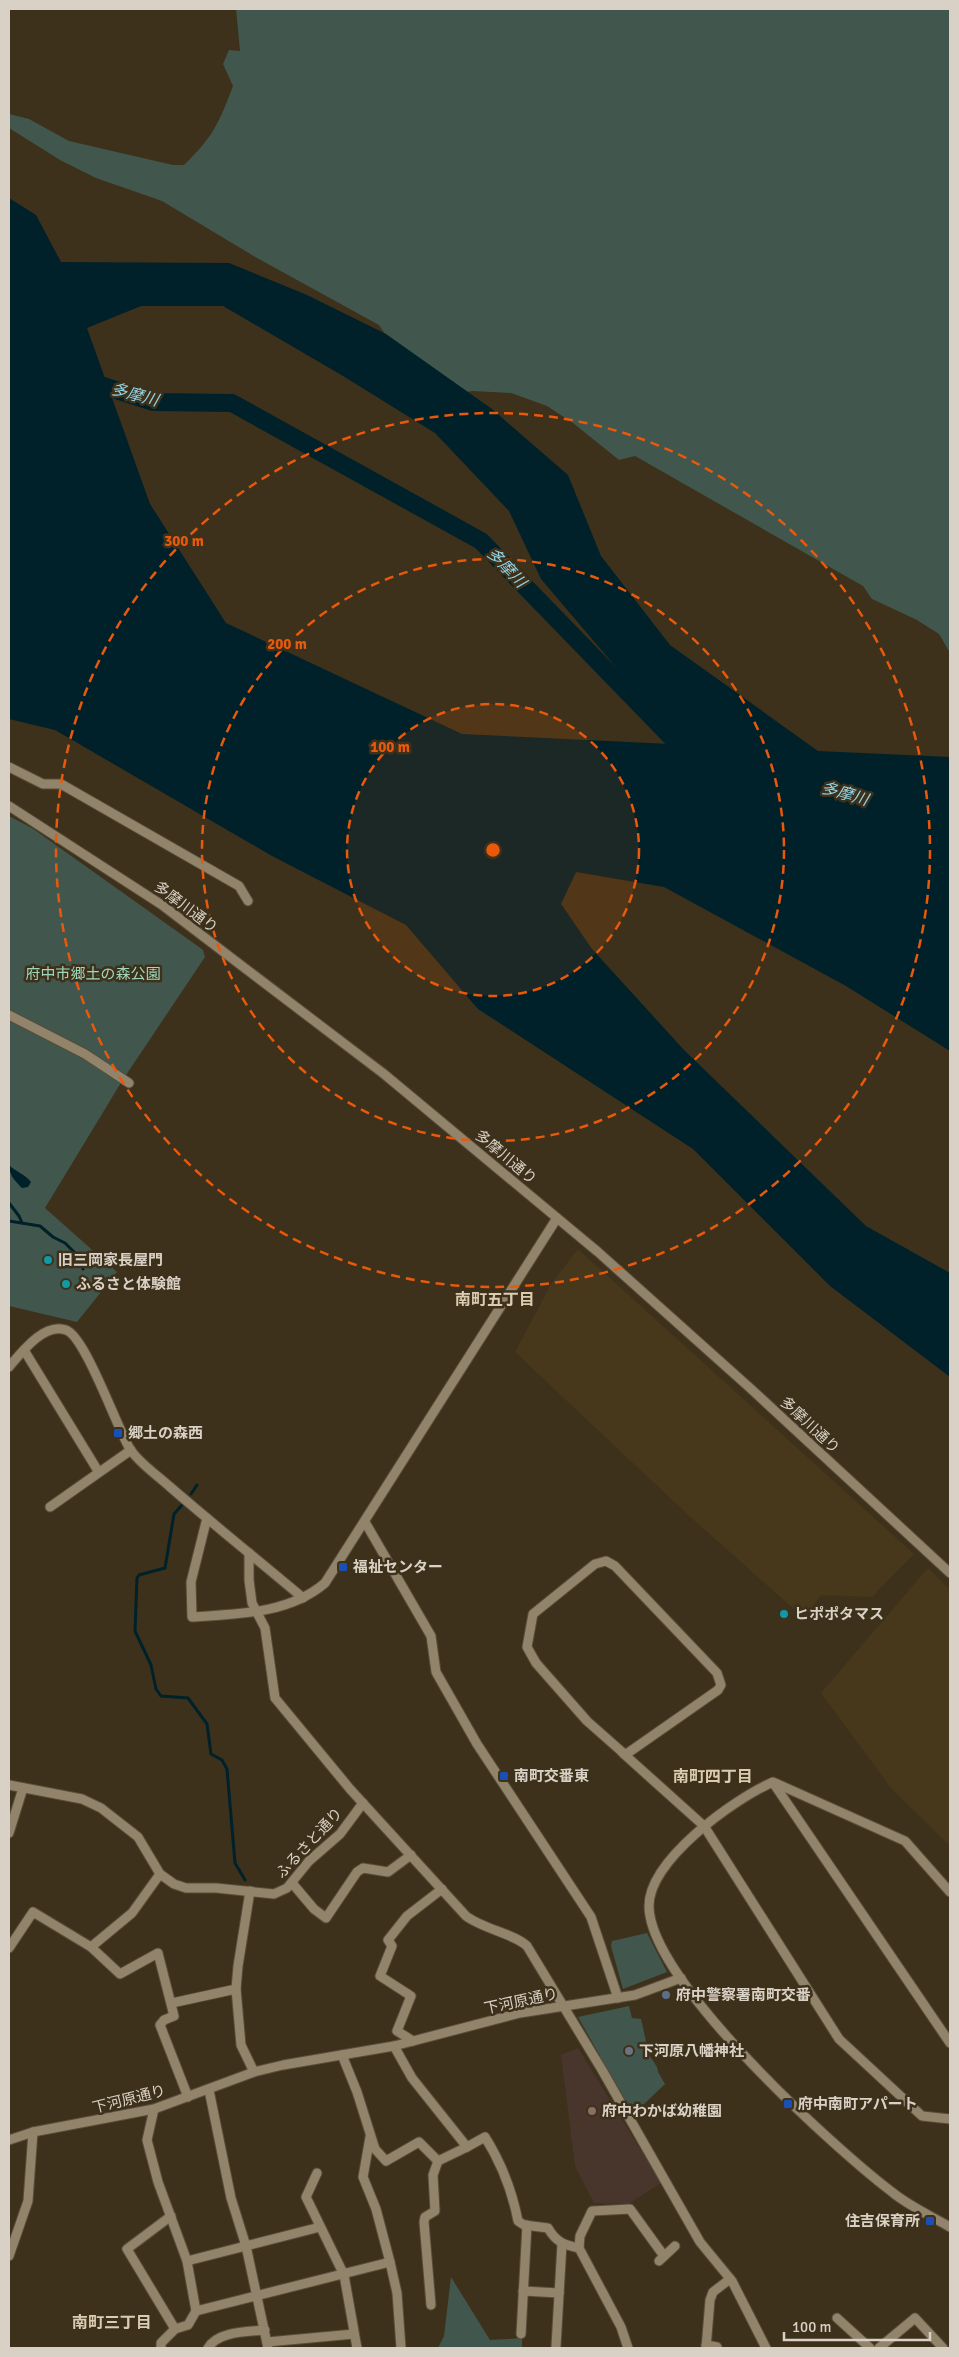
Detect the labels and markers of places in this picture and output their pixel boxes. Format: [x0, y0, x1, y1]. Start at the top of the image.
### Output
centre of rings [484, 841, 502, 859]
place label: 旧三岡家長屋門 [58, 1251, 163, 1269]
marker: 旧三岡家長屋門 [42, 1254, 54, 1266]
place label: ふるさと体験館 [76, 1275, 181, 1293]
marker: ふるさと体験館 [60, 1278, 72, 1290]
place label: 郷土の森西 [128, 1424, 203, 1442]
marker: 郷土の森西 [112, 1427, 124, 1439]
place label: 福祉センター [352, 1558, 443, 1576]
marker: 福祉センター [337, 1561, 349, 1573]
place label: ヒポポタマス [794, 1605, 884, 1623]
marker: ヒポポタマス [778, 1608, 790, 1620]
place label: 南町交番東 [514, 1767, 589, 1785]
marker: 南町交番東 [498, 1770, 510, 1782]
place label: 府中警察署南町交番 [676, 1986, 811, 2004]
marker: 府中警察署南町交番 [660, 1989, 672, 2001]
place label: 下河原八幡神社 [639, 2042, 744, 2060]
marker: 下河原八幡神社 [623, 2045, 635, 2057]
place label: 府中南町アパート [798, 2095, 918, 2113]
marker: 府中南町アパート [782, 2098, 794, 2110]
place label: 府中わかば幼稚園 [602, 2102, 722, 2120]
marker: 府中わかば幼稚園 [586, 2105, 598, 2117]
place label: 住吉保育所 [845, 2212, 920, 2230]
marker: 住吉保育所 [924, 2215, 936, 2227]

